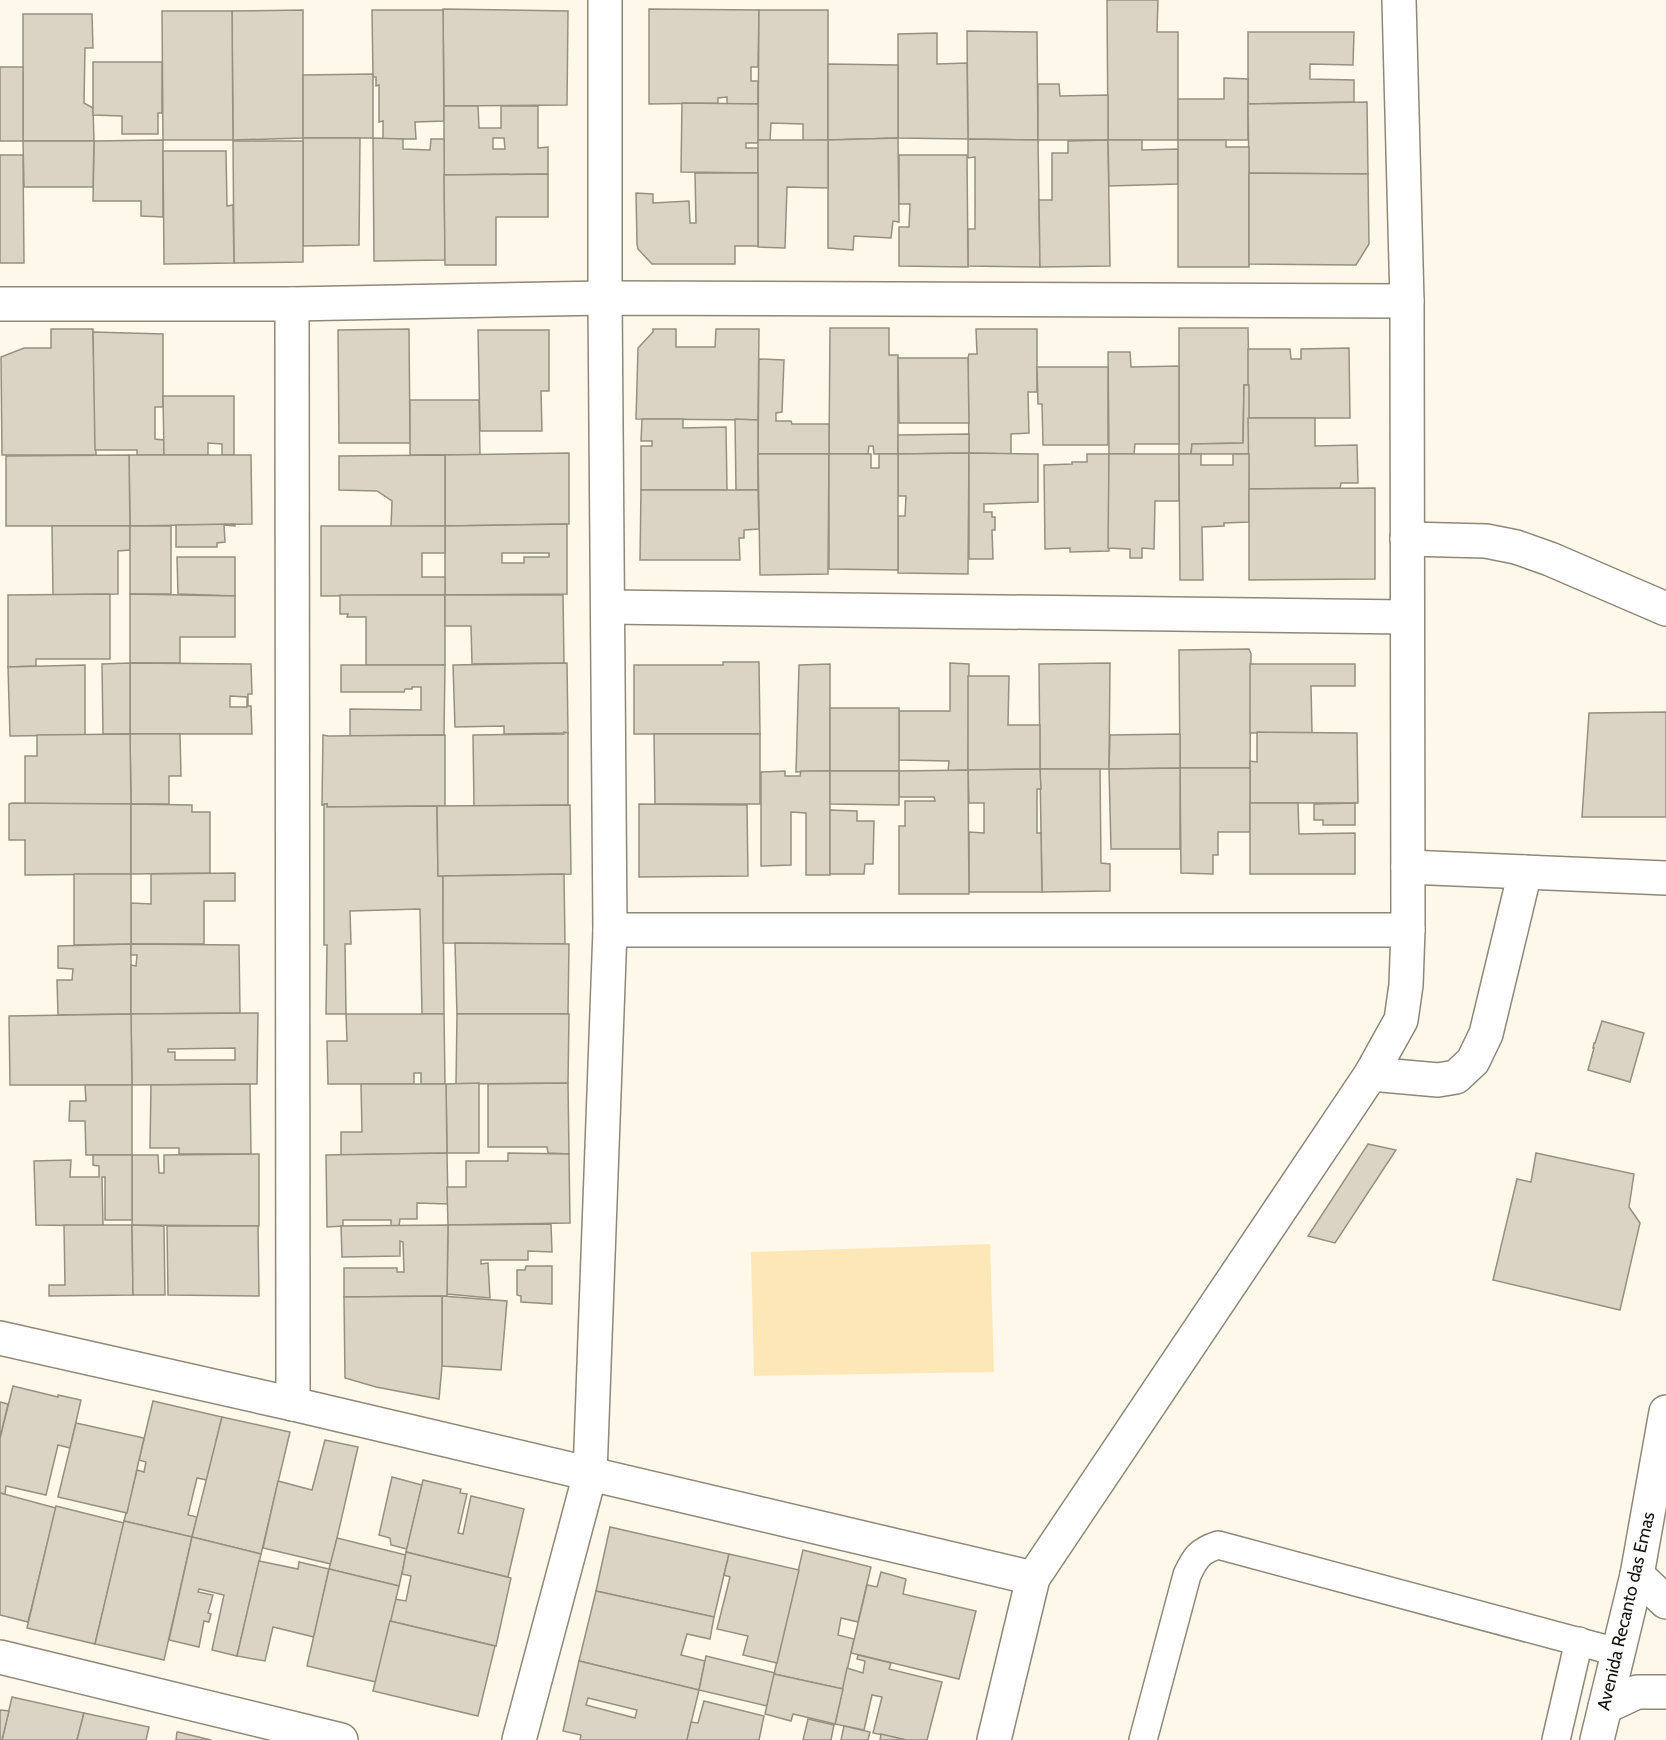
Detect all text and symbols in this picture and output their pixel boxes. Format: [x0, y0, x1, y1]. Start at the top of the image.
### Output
street label: Avenida Recanto das Emas [1592, 1510, 1660, 1712]

